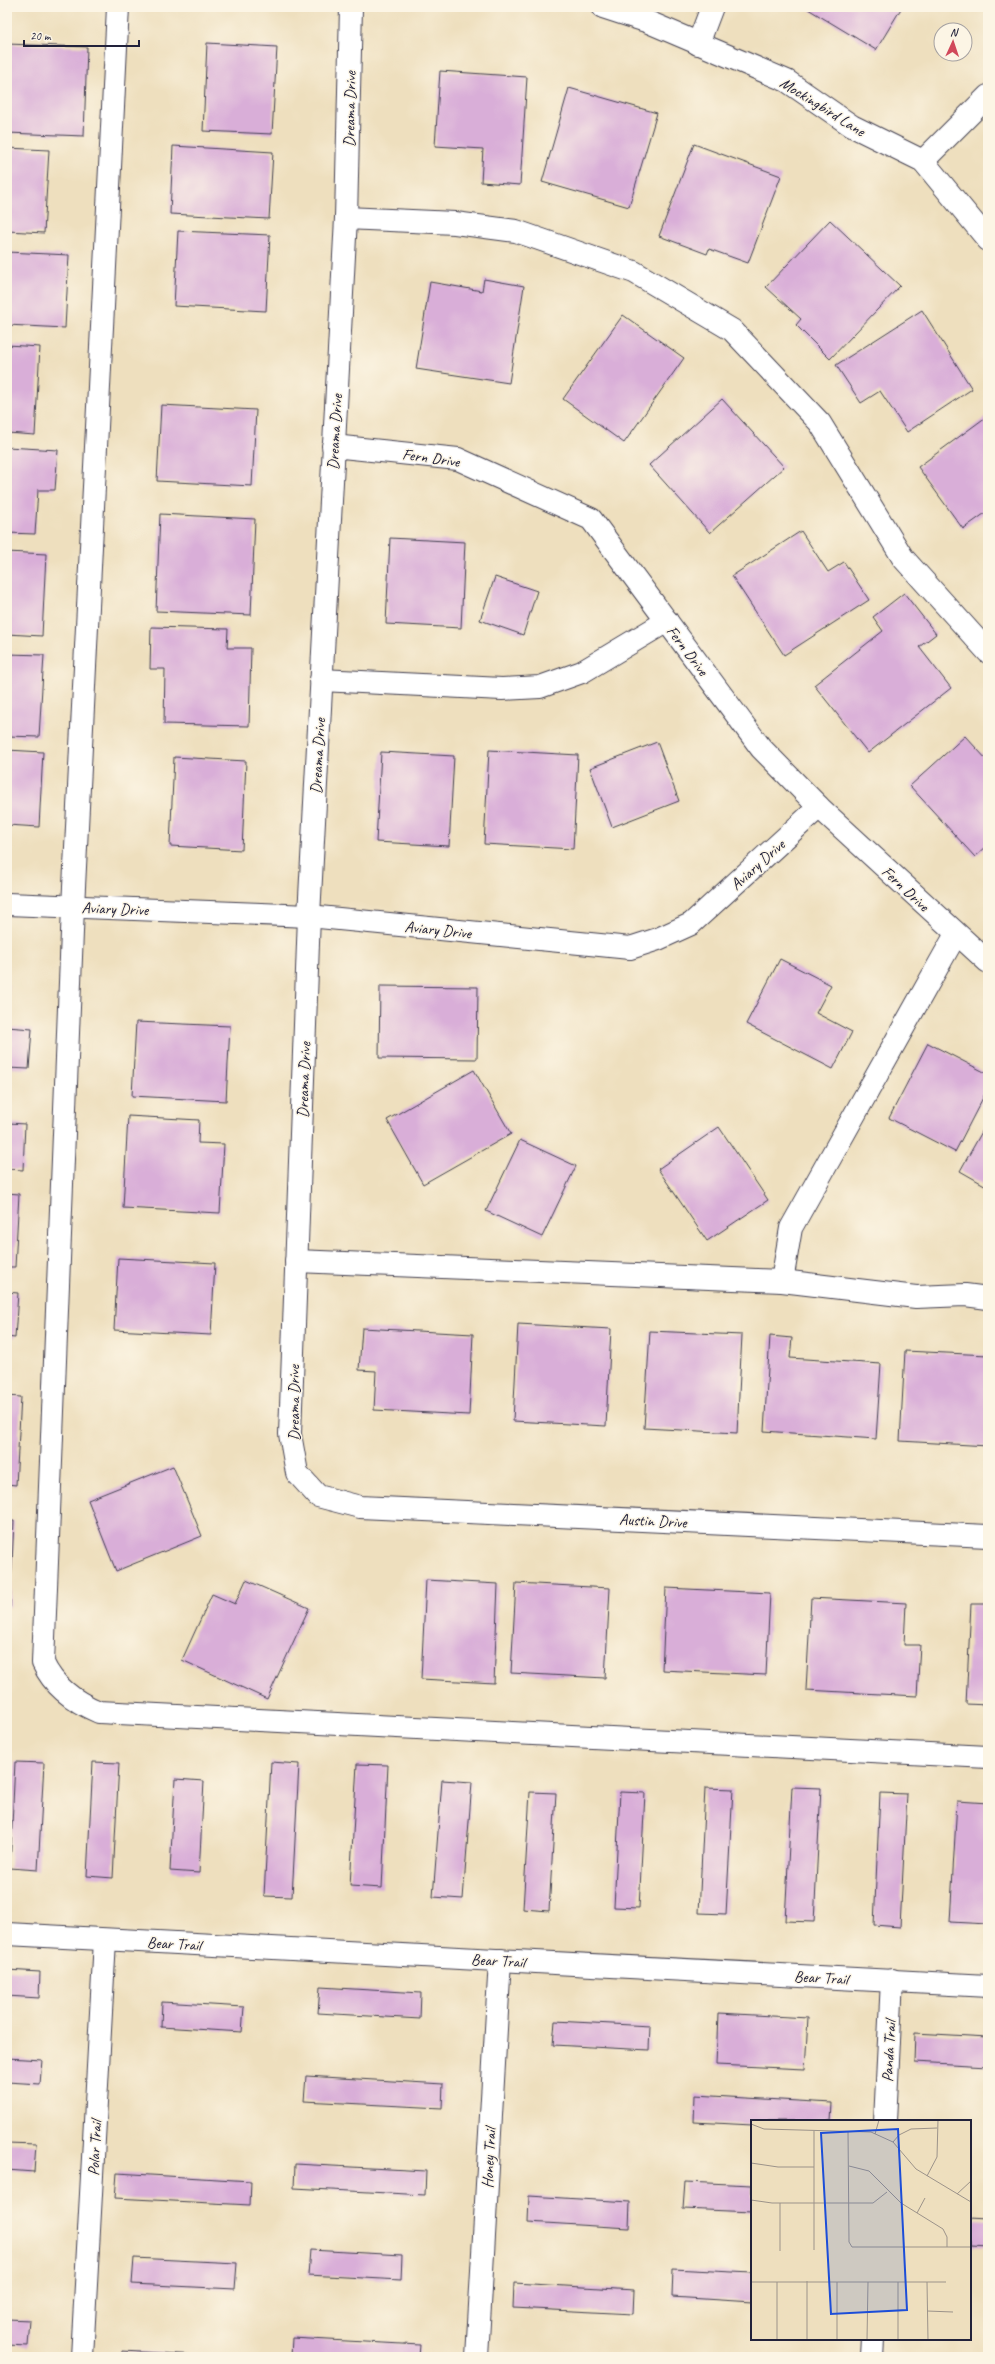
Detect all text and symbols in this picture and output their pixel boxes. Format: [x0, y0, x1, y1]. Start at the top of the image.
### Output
scale bar [24, 22, 139, 48]
north arrow [933, 22, 973, 62]
text: N [950, 25, 959, 39]
text: 20 m [30, 28, 52, 44]
street label: Dreama Drive [339, 69, 361, 147]
street label: Mockingbird Lane [776, 73, 870, 142]
street label: Dreama Drive [323, 392, 347, 470]
street label: Fern Drive [401, 444, 463, 472]
street label: Fern Drive [662, 622, 714, 681]
street label: Dreama Drive [306, 716, 330, 794]
street label: Aviary Drive [726, 834, 790, 894]
street label: Fern Drive [877, 862, 934, 917]
street label: Aviary Drive [81, 898, 150, 920]
street label: Aviary Drive [404, 917, 474, 944]
street label: Dreama Drive [293, 1040, 315, 1118]
street label: Dreama Drive [284, 1363, 304, 1441]
street label: Austin Drive [619, 1509, 689, 1533]
street label: Bear Trail [146, 1933, 205, 1956]
street label: Bear Trail [470, 1950, 529, 1973]
street label: Bear Trail [793, 1967, 852, 1990]
street label: Panda Trail [877, 2016, 901, 2082]
street label: Polar Trail [84, 2116, 107, 2176]
inset map [751, 2120, 971, 2340]
street label: Honey Trail [477, 2124, 501, 2189]

